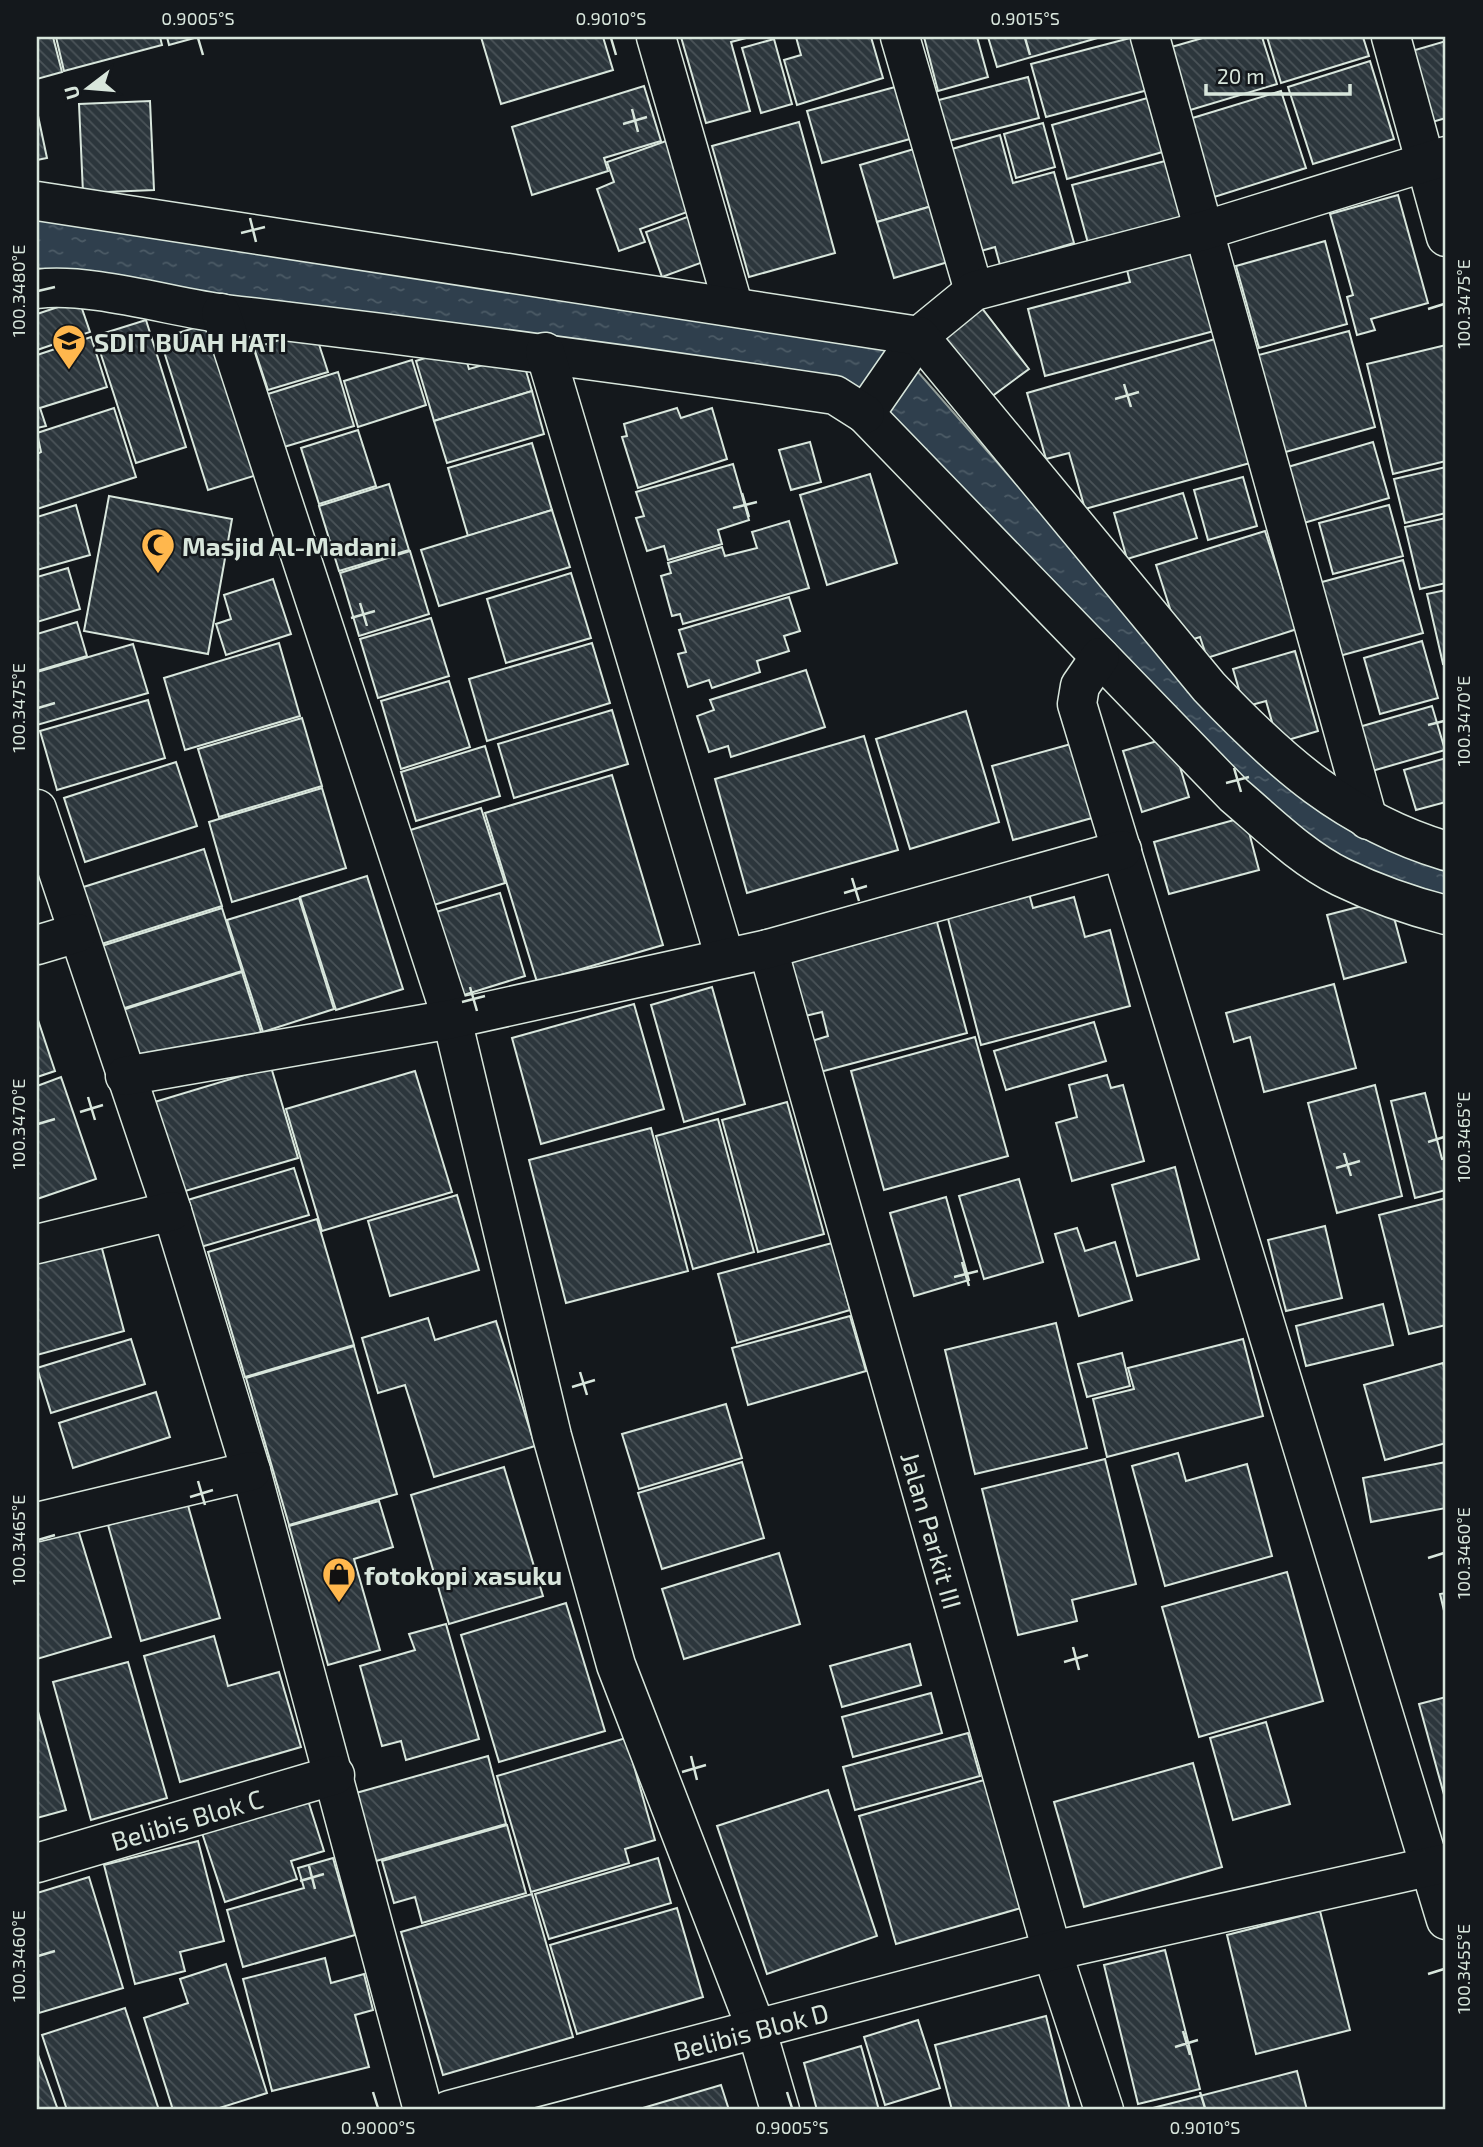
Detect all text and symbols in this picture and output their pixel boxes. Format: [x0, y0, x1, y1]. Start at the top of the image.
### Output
text: 0.9005°S [161, 7, 235, 29]
text: 0.9010°S [576, 7, 646, 29]
text: 0.9015°S [990, 7, 1060, 29]
north arrow [52, 52, 122, 122]
scale bar [1206, 52, 1350, 96]
text: 20 m [1217, 63, 1265, 88]
text: U [58, 83, 84, 102]
text: 100.3480°E [7, 245, 29, 337]
text: 100.3475°E [1452, 259, 1474, 349]
school or university icon: SDIT BUAH HATI [50, 322, 88, 371]
place label: SDIT BUAH HATI [94, 326, 287, 357]
mosque icon: Masjid Al-Madani [139, 526, 177, 575]
place label: Masjid Al-Madani [182, 530, 397, 561]
text: 100.3475°E [7, 663, 29, 753]
text: 100.3470°E [1452, 676, 1474, 766]
text: 100.3470°E [7, 1079, 29, 1169]
text: 100.3465°E [1452, 1092, 1474, 1182]
street label: Jalan Parkit III [896, 1448, 970, 1612]
text: 100.3465°E [7, 1495, 29, 1585]
text: 100.3460°E [1452, 1507, 1474, 1599]
shop icon: fotokopi xasuku [320, 1555, 358, 1604]
place label: fotokopi xasuku [364, 1559, 562, 1590]
street label: Belibis Blok C [107, 1782, 266, 1856]
text: 100.3460°E [7, 1910, 29, 2002]
text: 100.3455°E [1452, 1924, 1474, 2014]
street label: Belibis Blok D [670, 1995, 832, 2066]
text: 0.9000°S [341, 2116, 415, 2138]
text: 0.9005°S [755, 2116, 829, 2138]
text: 0.9010°S [1170, 2116, 1240, 2138]

